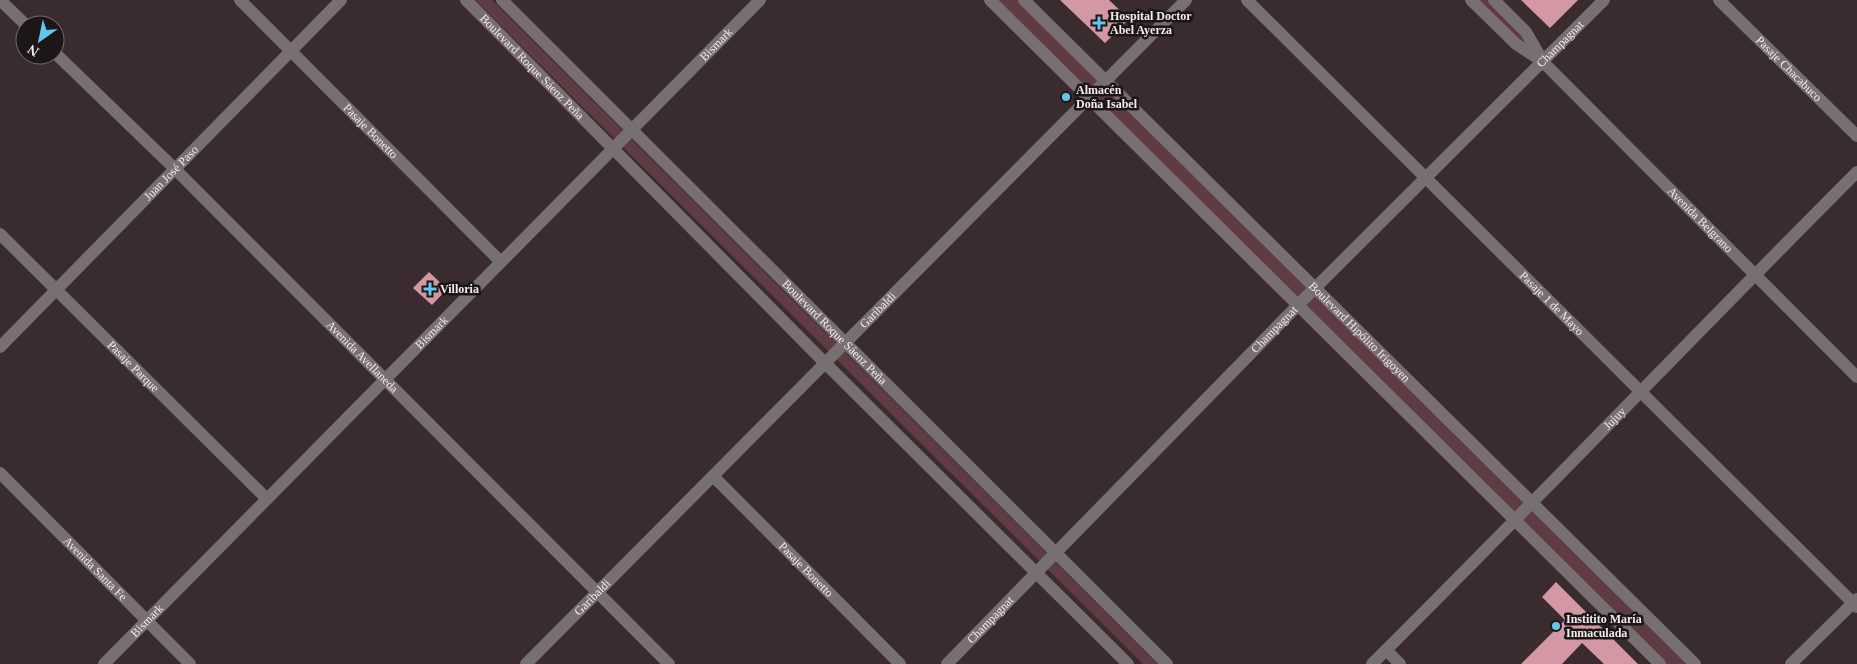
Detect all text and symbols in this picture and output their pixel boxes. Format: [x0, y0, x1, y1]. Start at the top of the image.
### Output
place label: Hospital Doctor Abel Ayerza [1110, 9, 1192, 37]
street label: Boulevard Roque Sáenz Peña [477, 11, 588, 123]
north arrow [15, 15, 65, 65]
marker: Hospital Doctor Abel Ayerza [1092, 16, 1106, 30]
street label: Champagnat [1534, 17, 1587, 70]
street label: Bismark [697, 25, 735, 64]
street label: Pasaje Chacabuco [1753, 33, 1825, 104]
text: N [25, 41, 42, 60]
place label: Almacén Doña Isabel [1076, 83, 1138, 111]
marker: Almacén Doña Isabel [1060, 91, 1072, 103]
street label: Pasaje Bonetto [340, 101, 401, 161]
street label: Juan José Paso [141, 143, 201, 203]
street label: Avenida Belgrano [1665, 184, 1736, 255]
street label: Pasaje 1 de Mayo [1517, 268, 1587, 338]
street label: Boulevard Roque Sáenz Peña [779, 277, 890, 388]
street label: Boulevard Hipólito Irigoyen [1306, 279, 1413, 385]
place label: Villoria [440, 282, 479, 296]
marker: Villoria [424, 283, 436, 295]
street label: Garibaldi [857, 289, 899, 331]
street label: Champagnat [1248, 302, 1301, 356]
street label: Bismark [412, 313, 451, 352]
street label: Avenida Avellaneda [323, 318, 402, 396]
street label: Pasaje Parque [105, 338, 162, 395]
street label: Jujuy [1600, 404, 1628, 433]
street label: Avenida Santa Fe [60, 534, 130, 604]
street label: Pasaje Bonetto [776, 539, 836, 600]
street label: Garibaldi [571, 576, 614, 618]
street label: Champagnat [964, 593, 1017, 646]
street label: Bismark [128, 601, 166, 640]
place label: Institito María Inmaculada [1566, 612, 1642, 640]
marker: Institito María Inmaculada [1550, 620, 1562, 632]

